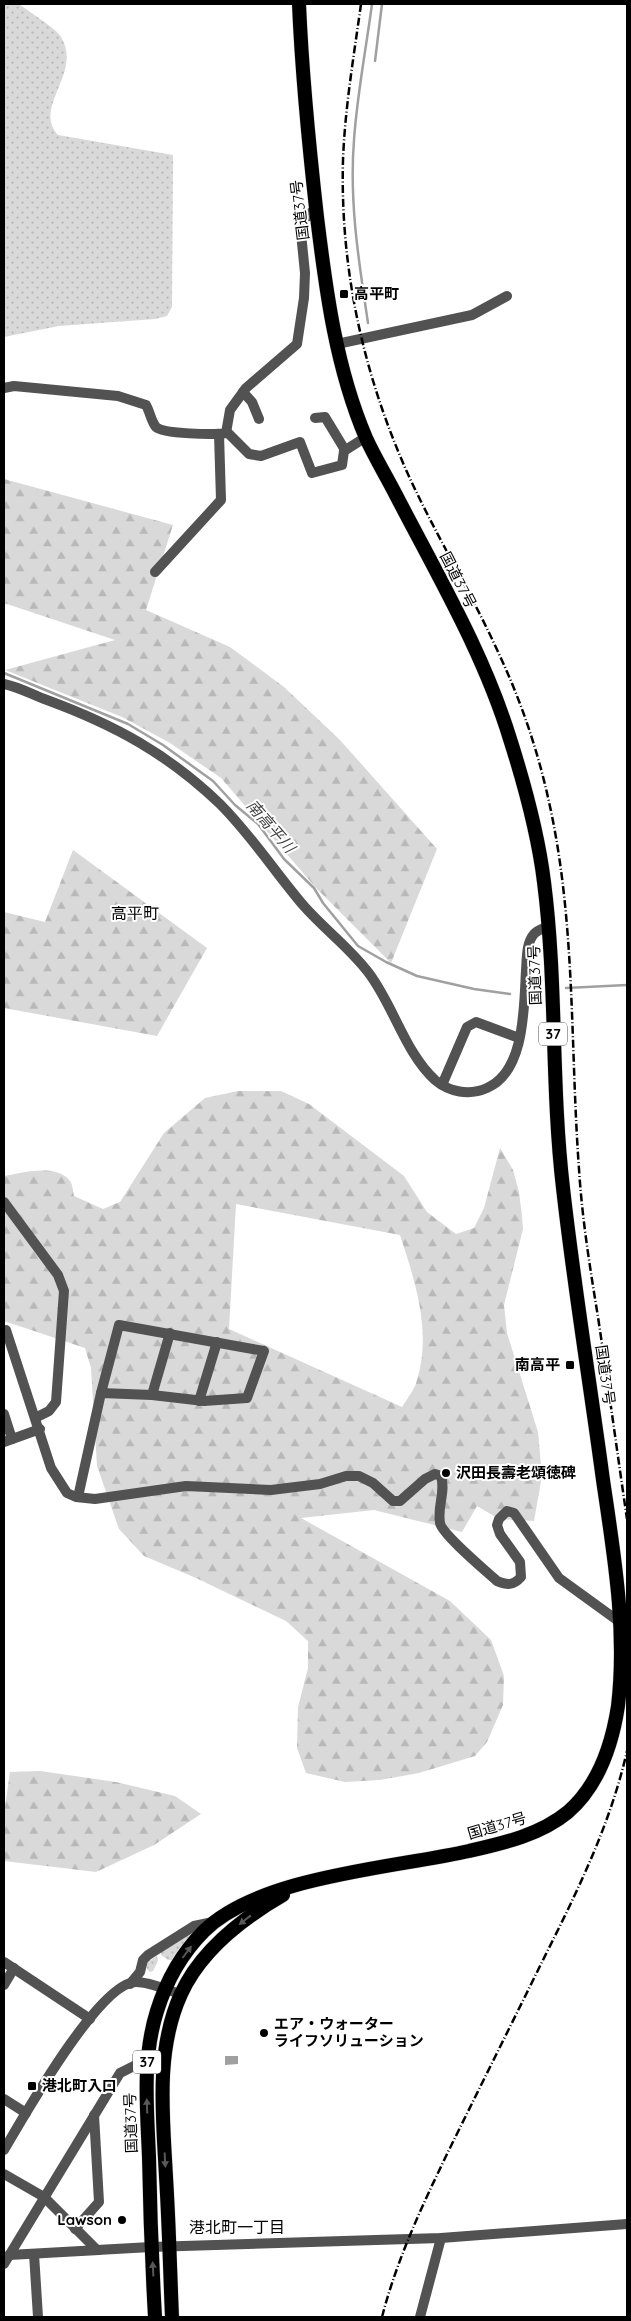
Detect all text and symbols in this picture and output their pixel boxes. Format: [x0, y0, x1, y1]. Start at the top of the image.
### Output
street label: 国道37号 [286, 179, 313, 241]
place label: 高平町 [354, 284, 399, 303]
marker: 高平町 [338, 288, 350, 300]
street label: 国道37号 [436, 548, 481, 611]
water label: 南高平川 [242, 795, 301, 858]
district label: 高平町 [111, 903, 159, 923]
street label: 国道37号 [524, 944, 545, 1006]
road number: 37 [539, 1022, 567, 1046]
street label: 国道37号 [592, 1344, 619, 1406]
place label: 南高平 [515, 1355, 560, 1374]
marker: 南高平 [564, 1359, 576, 1371]
place label: 沢田長壽老頌徳碑 [456, 1463, 576, 1482]
marker: 沢田長壽老頌徳碑 [440, 1467, 452, 1479]
street label: 国道37号 [465, 1808, 529, 1843]
one-way arrow [239, 1915, 252, 1926]
one-way arrow [181, 1946, 192, 1959]
place label: エア・ウォーター ライフソリューション [274, 2014, 424, 2050]
marker: エア・ウォーター ライフソリューション [258, 2027, 270, 2039]
road number: 37 [133, 2050, 161, 2074]
place label: 港北町入口 [42, 2076, 117, 2095]
marker: 港北町入口 [26, 2080, 38, 2092]
street label: 国道37号 [120, 2092, 141, 2154]
one-way arrow [143, 2098, 151, 2114]
one-way arrow [162, 2152, 170, 2168]
place label: Lawson [57, 2210, 112, 2229]
marker: Lawson [116, 2214, 128, 2226]
district label: 港北町一丁目 [189, 2217, 285, 2237]
one-way arrow [148, 2260, 156, 2276]

